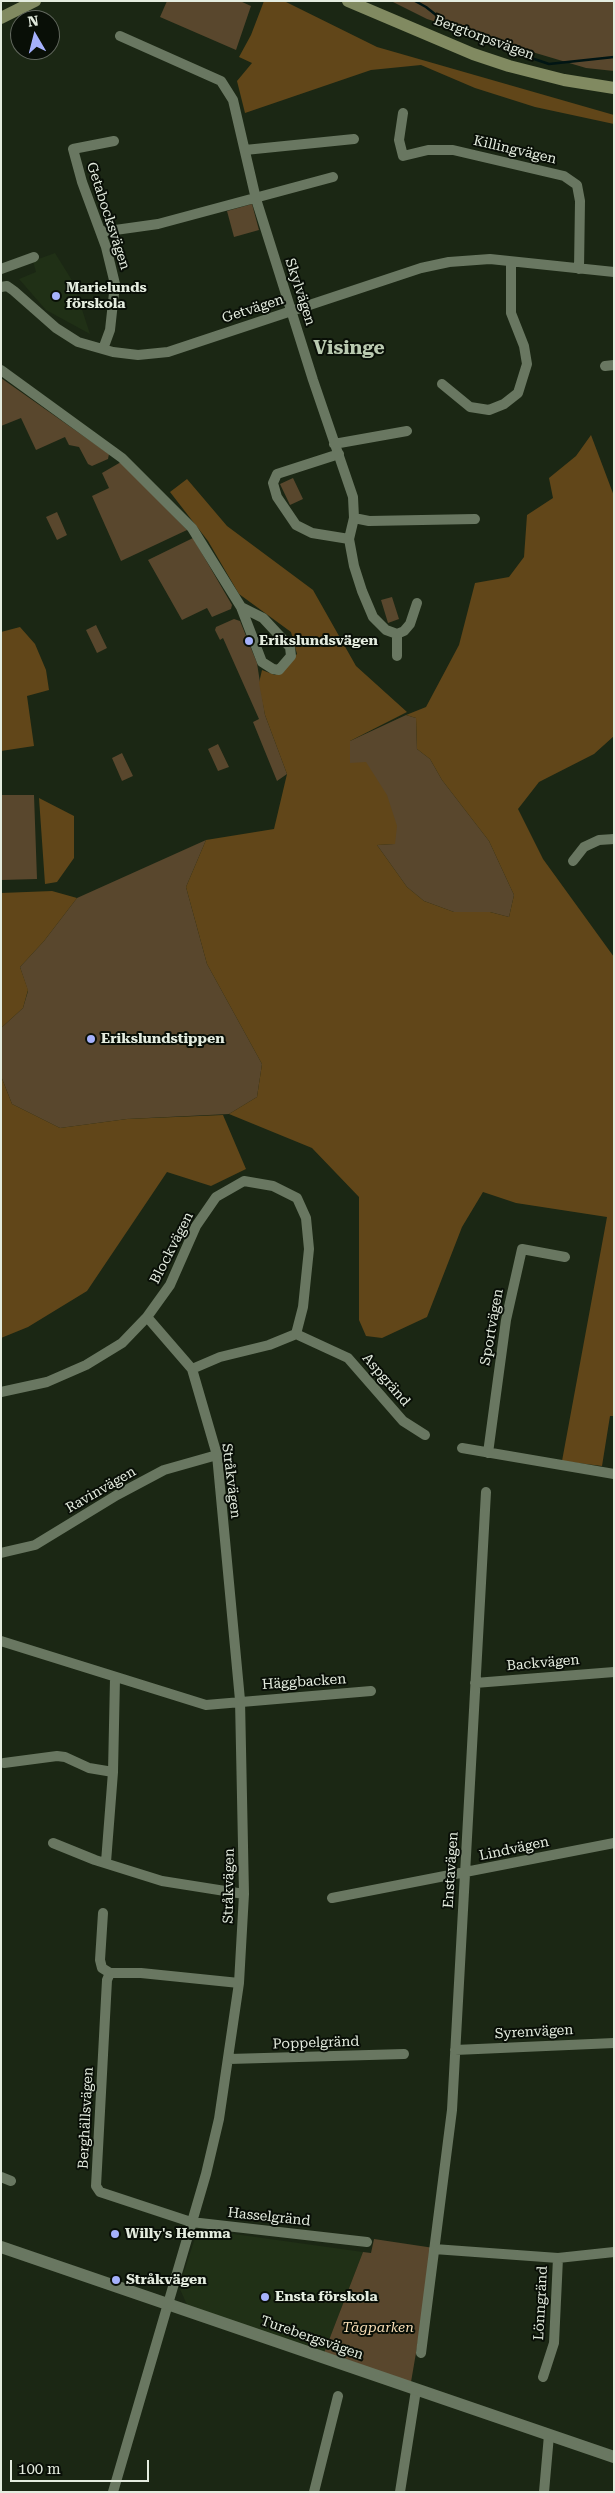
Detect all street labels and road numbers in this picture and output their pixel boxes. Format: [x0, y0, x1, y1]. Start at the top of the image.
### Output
street label: Bergtorpsvägen [431, 12, 537, 64]
street label: Killingvägen [472, 132, 558, 168]
street label: Getabocksvägen [83, 160, 133, 272]
street label: Skylvägen [281, 256, 319, 328]
street label: Getvägen [220, 291, 286, 327]
street label: Blockvägen [147, 1209, 197, 1287]
street label: Sportvägen [477, 1287, 507, 1367]
street label: Aspgränd [358, 1350, 414, 1410]
street label: Stråkvägen [218, 1442, 244, 1520]
street label: Ravinvägen [63, 1463, 139, 1517]
street label: Backvägen [506, 1651, 580, 1675]
street label: Häggbacken [261, 1671, 347, 1693]
street label: Enstavägen [440, 1831, 462, 1909]
street label: Lindvägen [478, 1833, 550, 1865]
street label: Stråkvägen [220, 1848, 238, 1924]
street label: Syrenvägen [494, 2022, 574, 2042]
street label: Poppelgränd [272, 2033, 360, 2053]
street label: Berghällsvägen [75, 2067, 97, 2169]
street label: Hasselgränd [227, 2204, 311, 2230]
street label: Lönngränd [531, 2265, 551, 2341]
street label: Turebergsvägen [258, 2313, 366, 2363]

